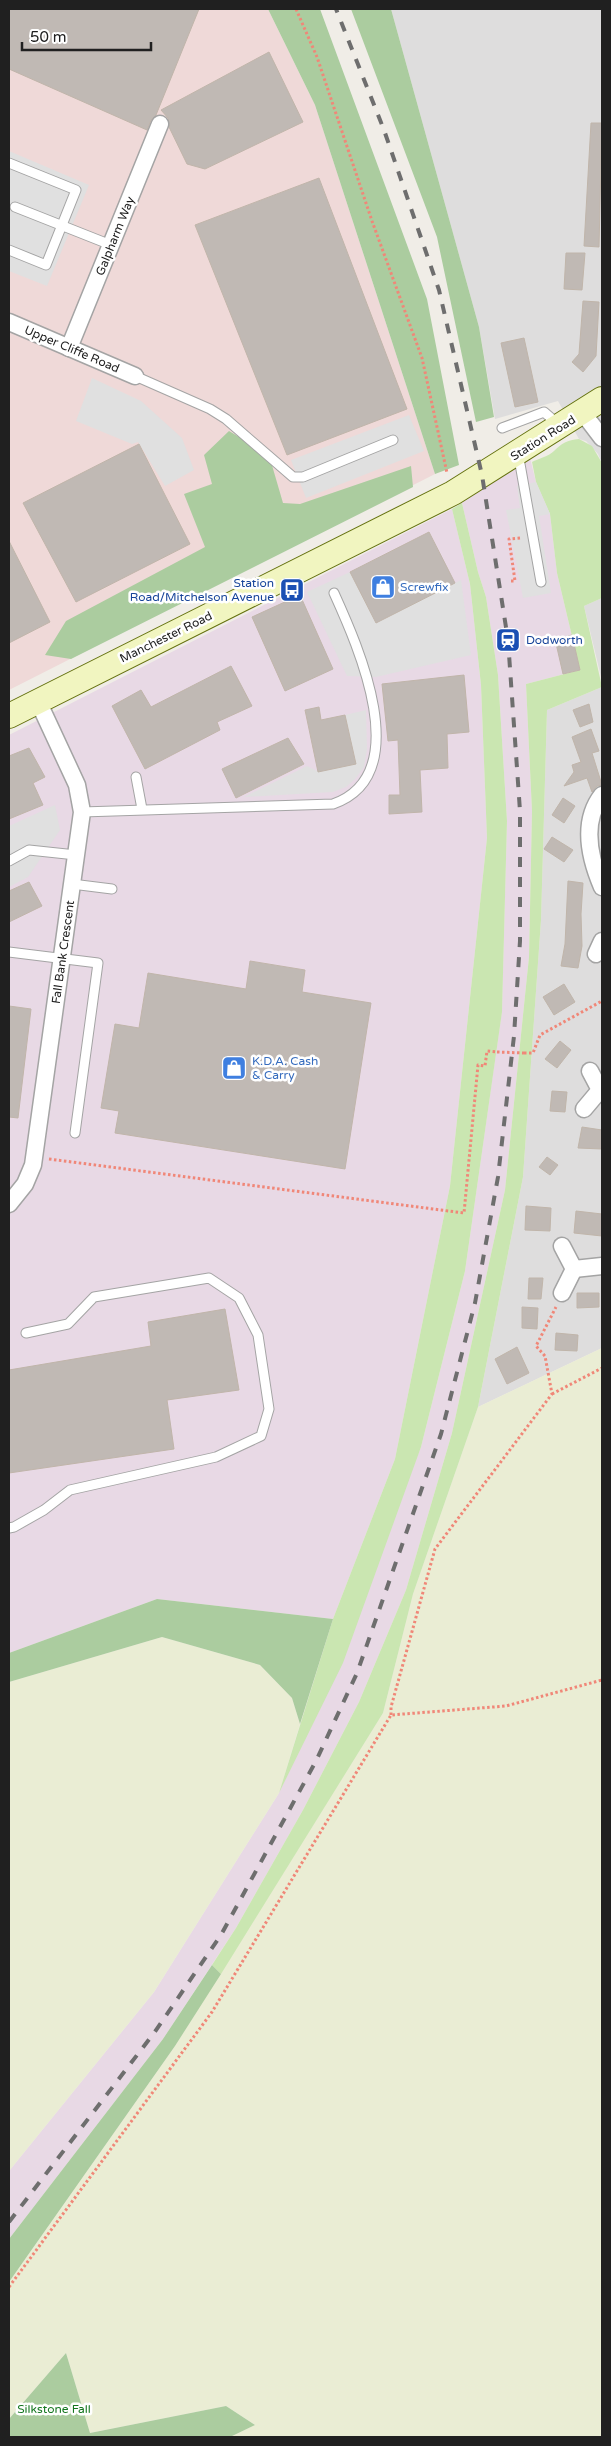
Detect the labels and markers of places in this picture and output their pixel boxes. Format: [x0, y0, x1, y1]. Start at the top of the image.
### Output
shop icon: Screwfix [370, 574, 396, 600]
place label: Station Road/Mitchelson Avenue [130, 576, 274, 604]
bus stop icon: Station Road/Mitchelson Avenue [279, 577, 305, 603]
place label: Screwfix [400, 580, 449, 594]
station icon: Dodworth [495, 627, 521, 653]
place label: Dodworth [526, 633, 583, 647]
place label: K.D.A. Cash & Carry [252, 1054, 318, 1082]
shop icon: K.D.A. Cash & Carry [221, 1055, 247, 1081]

